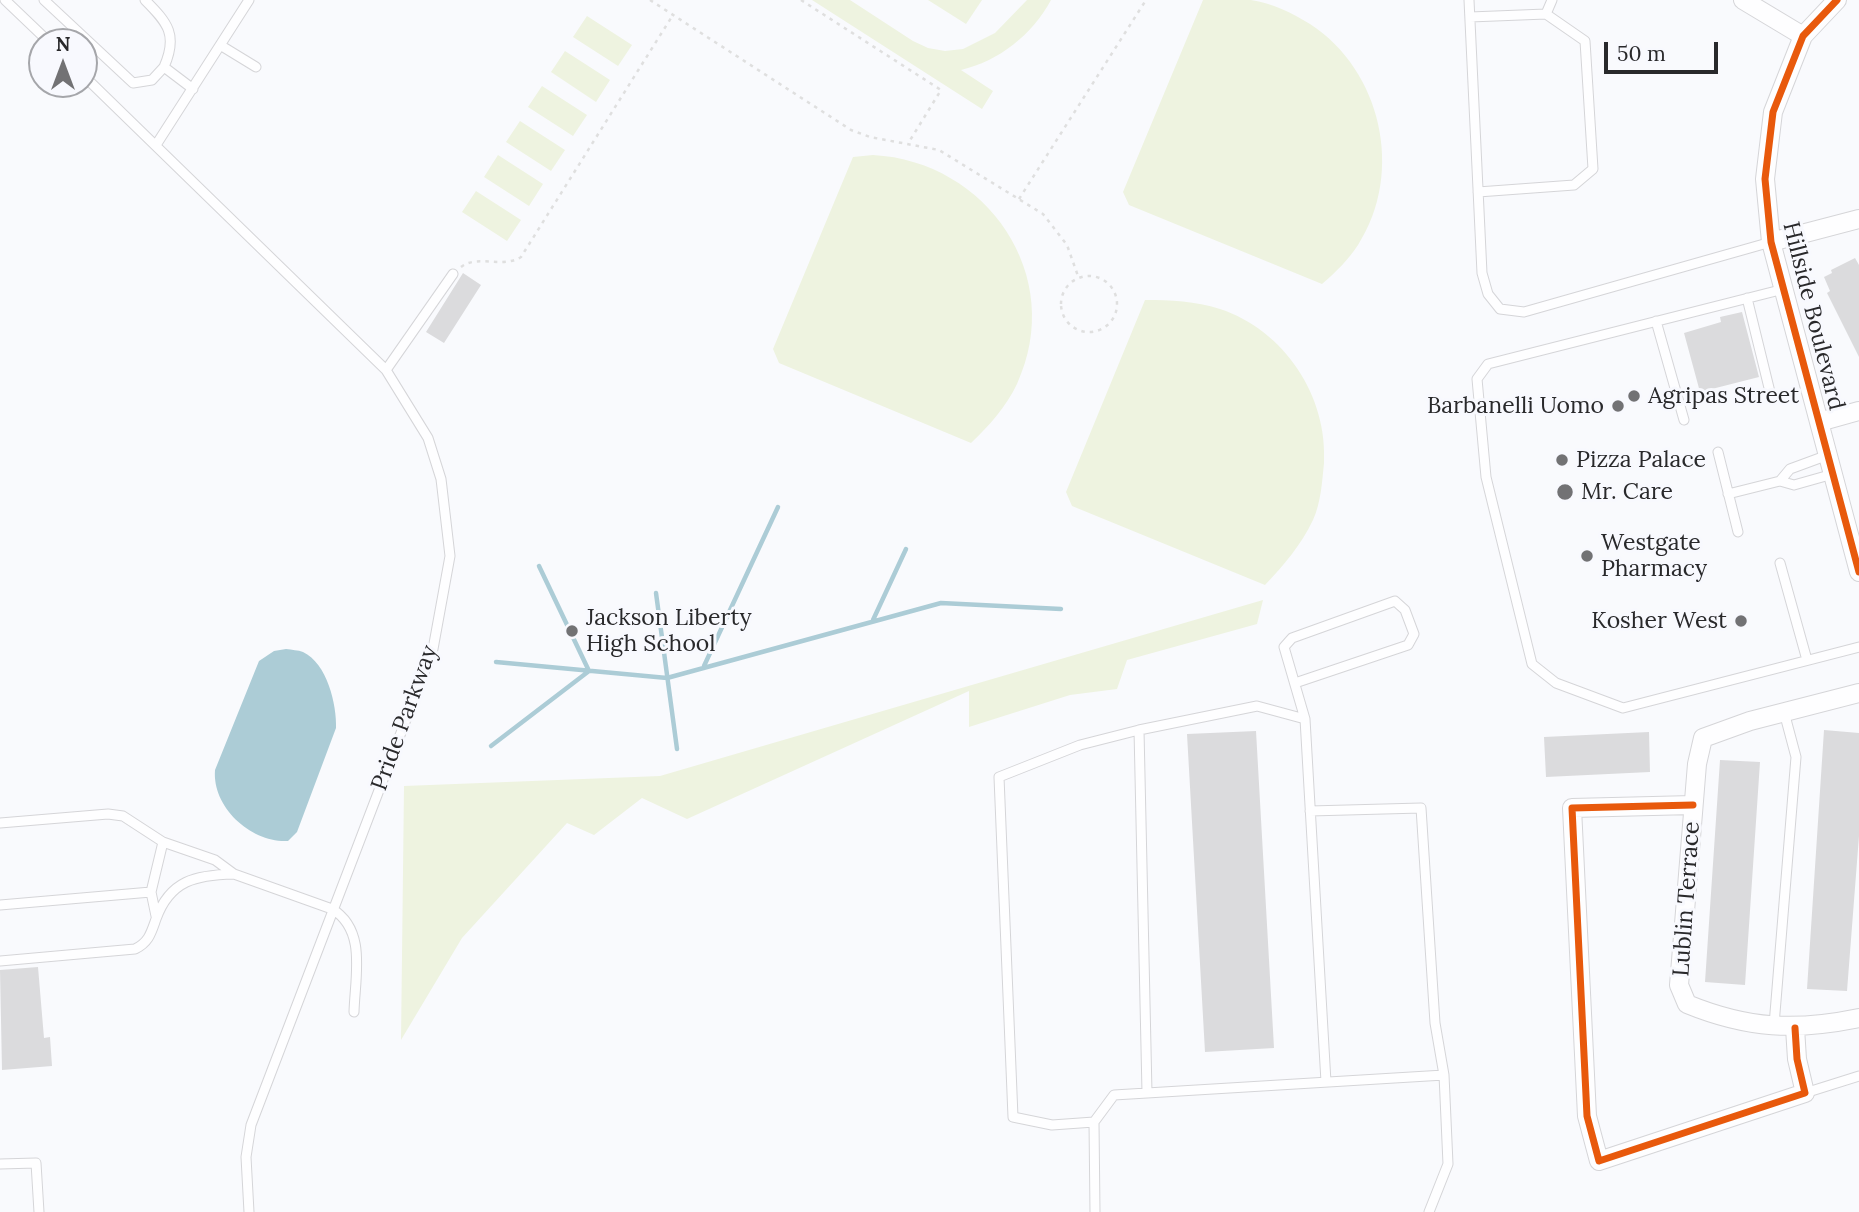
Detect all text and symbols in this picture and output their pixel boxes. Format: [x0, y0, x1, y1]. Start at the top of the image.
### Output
north arrow [28, 28, 98, 98]
scale bar [1607, 28, 1721, 72]
text: N [56, 32, 70, 56]
text: 50 m [1617, 40, 1666, 67]
street label: Hillside Boulevard [1776, 219, 1850, 413]
place label: Agripas Street [1648, 382, 1799, 410]
marker: Agripas Street [1626, 388, 1642, 404]
place label: Barbanelli Uomo [1427, 392, 1604, 420]
marker: Barbanelli Uomo [1610, 398, 1626, 414]
place label: Pizza Palace [1576, 446, 1706, 474]
marker: Pizza Palace [1554, 452, 1570, 468]
place label: Mr. Care [1581, 478, 1673, 506]
marker: Mr. Care [1555, 482, 1575, 502]
place label: Westgate Pharmacy [1601, 529, 1707, 583]
marker: Westgate Pharmacy [1579, 548, 1595, 564]
place label: Jackson Liberty High School [586, 604, 752, 658]
place label: Kosher West [1591, 607, 1727, 635]
marker: Kosher West [1733, 613, 1749, 629]
marker: Jackson Liberty High School [564, 623, 580, 639]
street label: Pride Parkway [366, 642, 444, 794]
street label: Lublin Terrace [1668, 821, 1706, 977]

